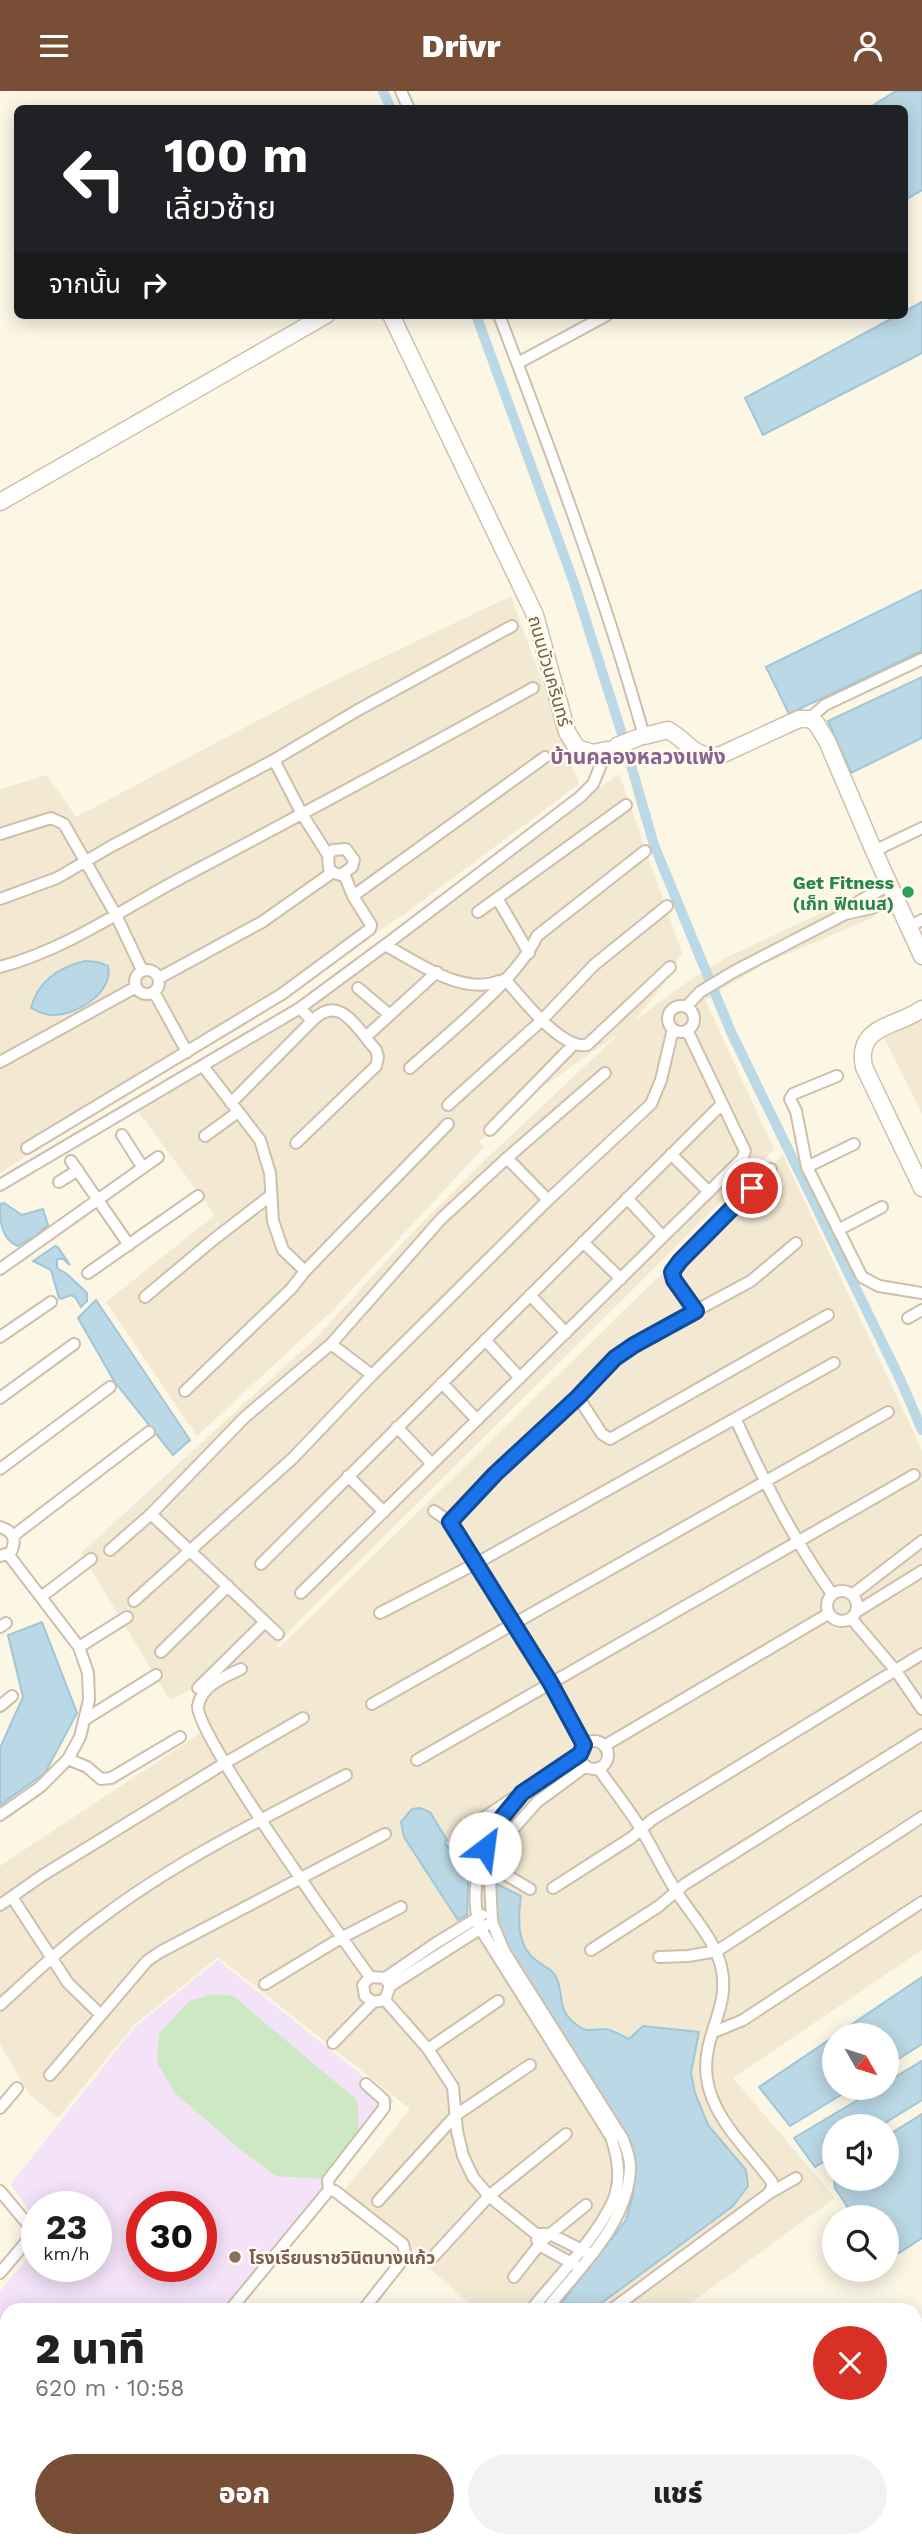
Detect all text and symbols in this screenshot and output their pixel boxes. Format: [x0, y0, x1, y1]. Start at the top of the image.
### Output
icon: menu [35, 27, 73, 65]
text: Drivr [422, 27, 500, 65]
icon: person [849, 27, 887, 65]
text: 100 m [164, 126, 308, 184]
icon: left [49, 133, 140, 224]
text: เลี้ยวซ้าย [164, 189, 276, 227]
icon: right [135, 266, 173, 304]
text: จากนั้น [49, 269, 121, 299]
street label: ถนนบัวนครินทร์ [524, 613, 576, 730]
district label: บ้านคลองหลวงแพ่ง [550, 744, 726, 769]
place label: Get Fitness (เก็ท ฟิตเนส) [793, 872, 894, 914]
marker: Get Fitness (เก็ท ฟิตเนส) [900, 884, 916, 900]
pin [722, 1158, 782, 1218]
icon: arrive [733, 1169, 771, 1207]
position arrow [448, 1811, 522, 1885]
north arrow [822, 2023, 900, 2100]
map controls [822, 2023, 899, 2282]
button: sound [822, 2114, 899, 2191]
speed limit sign: 30 [126, 2191, 217, 2282]
button: search [822, 2205, 899, 2282]
text: 23 [46, 2206, 87, 2248]
text: km/h [43, 2243, 90, 2264]
place label: โรงเรียนราชวินิตบางแก้ว [249, 2247, 435, 2268]
marker: โรงเรียนราชวินิตบางแก้ว [227, 2249, 243, 2265]
text: 2 นาที [35, 2324, 145, 2373]
button: close [813, 2326, 887, 2400]
text: 620 m · 10:58 [35, 2375, 185, 2402]
button: ออก [35, 2454, 454, 2534]
button: แชร์ [468, 2454, 887, 2534]

